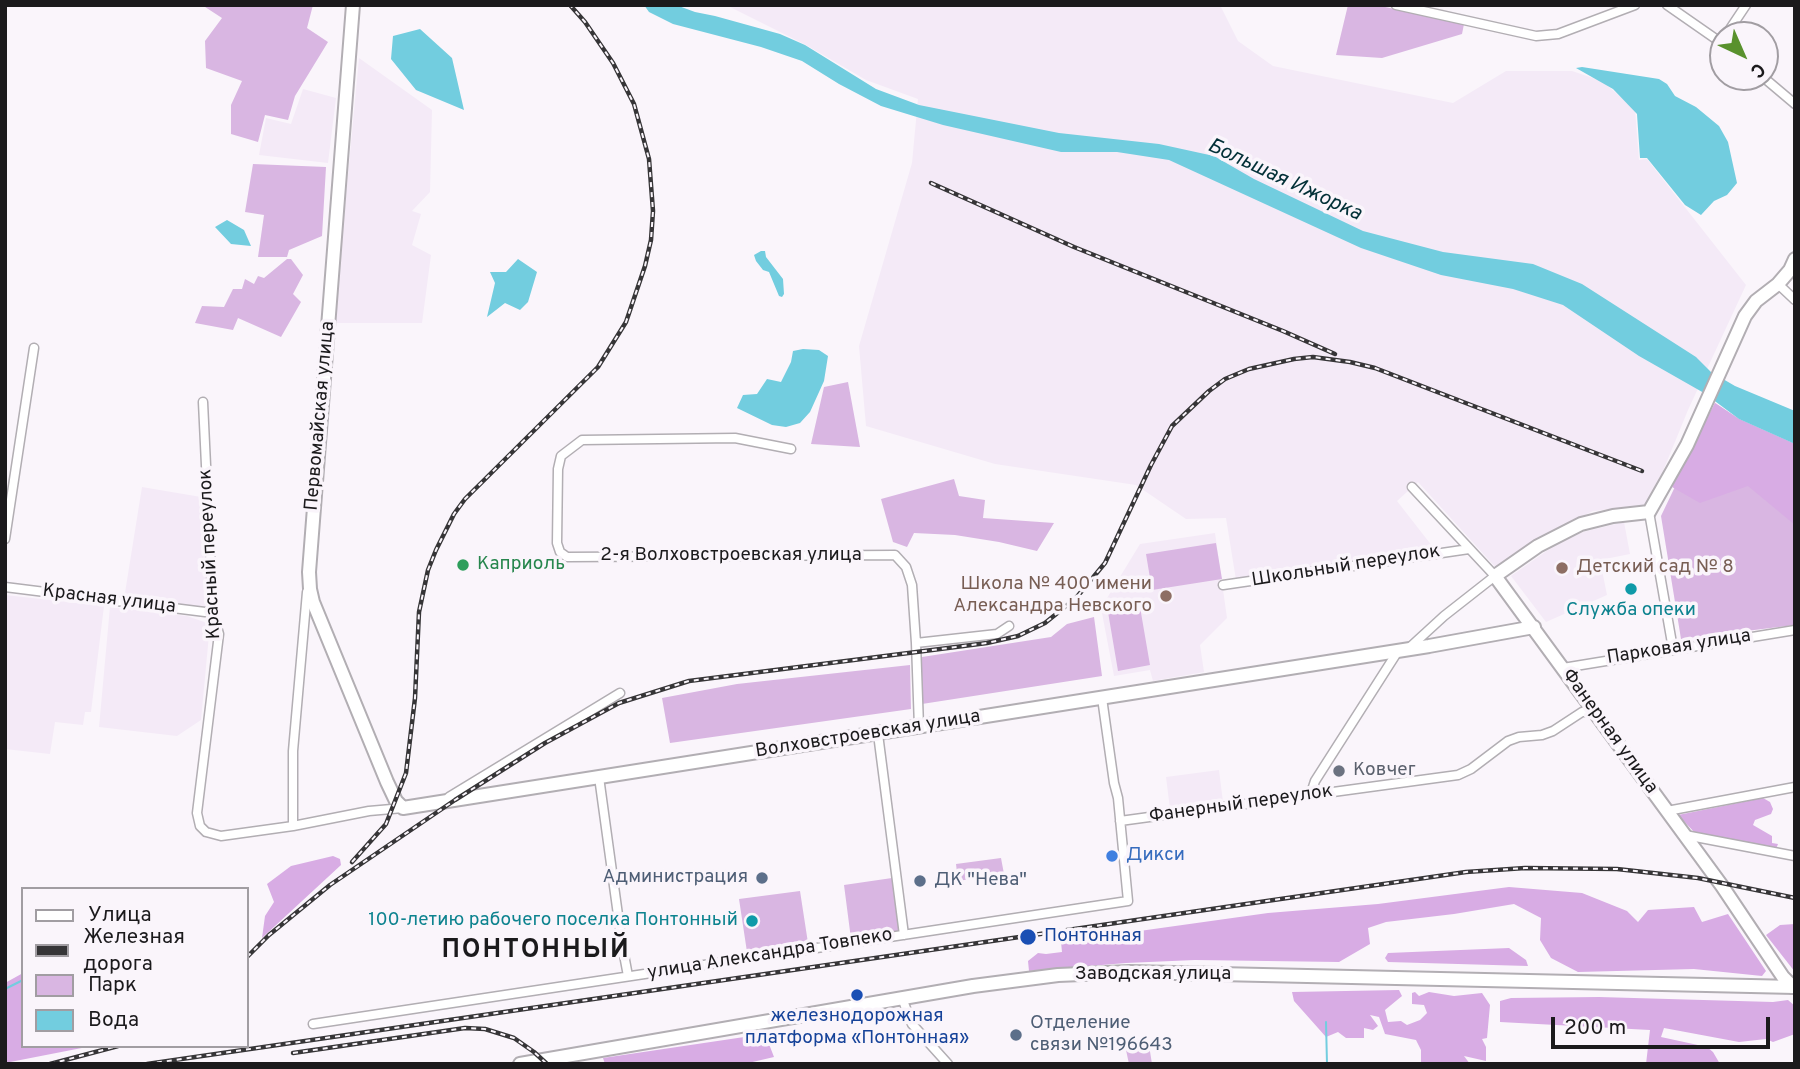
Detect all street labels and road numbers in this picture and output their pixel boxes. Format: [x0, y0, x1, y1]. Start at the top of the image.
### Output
street label: Первомайская улица [301, 320, 341, 512]
street label: Красный переулок [195, 468, 227, 640]
street label: Школьный переулок [1250, 541, 1442, 593]
street label: 2-я Волховстроевская улица [600, 545, 862, 567]
street label: Красная улица [41, 581, 177, 619]
street label: Парковая улица [1605, 625, 1753, 671]
street label: Фанерная улица [1556, 665, 1662, 799]
street label: Волховстроевская улица [754, 706, 982, 764]
street label: Фанерный переулок [1148, 781, 1334, 829]
street label: улица Александра Товпеко [646, 924, 894, 986]
street label: Заводская улица [1075, 964, 1231, 986]

